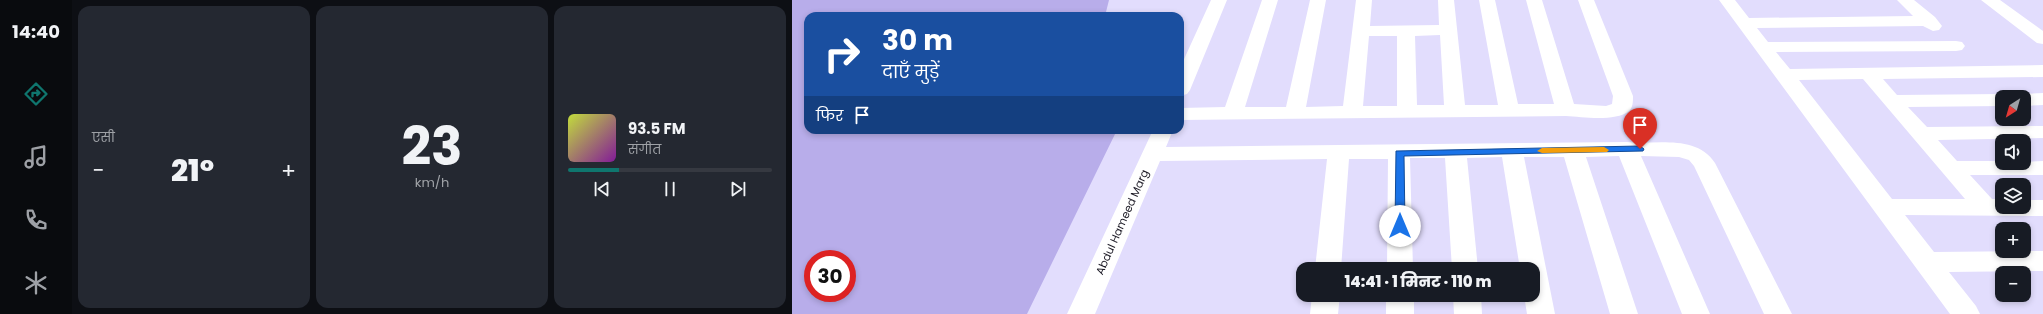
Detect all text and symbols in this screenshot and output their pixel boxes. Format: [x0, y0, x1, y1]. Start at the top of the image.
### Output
text: 14:40 [12, 19, 60, 44]
text: 30 m [882, 21, 953, 60]
icon: right [816, 28, 868, 80]
text: दाएँ मुड़ें [882, 59, 939, 84]
icon: directions [22, 80, 50, 108]
north arrow [1995, 90, 2031, 126]
map controls [1995, 90, 2031, 302]
icon: arrive [851, 104, 873, 126]
text: फिर [816, 105, 843, 126]
pin [1623, 108, 1657, 149]
text: 23 [401, 110, 463, 183]
icon: arrive [1629, 114, 1651, 136]
text: 93.5 FM [628, 118, 685, 139]
text: एसी [92, 128, 115, 147]
button: sound [1995, 134, 2031, 170]
text: संगीत [628, 140, 661, 159]
icon: music [22, 143, 50, 171]
text: 21° [171, 149, 214, 192]
text: − [92, 155, 104, 186]
text: + [281, 155, 296, 186]
street label: Abdul Hameed Marg [1092, 167, 1152, 277]
text: km/h [415, 173, 449, 192]
icon: previous [591, 178, 613, 200]
icon: pause [659, 178, 681, 200]
icon: next [727, 178, 749, 200]
button: layers [1995, 178, 2031, 214]
position arrow [1379, 205, 1421, 247]
icon: phone [22, 206, 50, 234]
button: + [1995, 222, 2031, 258]
speed limit sign: 30 [804, 250, 856, 302]
button: − [1995, 266, 2031, 302]
icon: climate [22, 269, 50, 297]
text: 14:41 · 1 मिनट · 110 m [1344, 271, 1492, 292]

